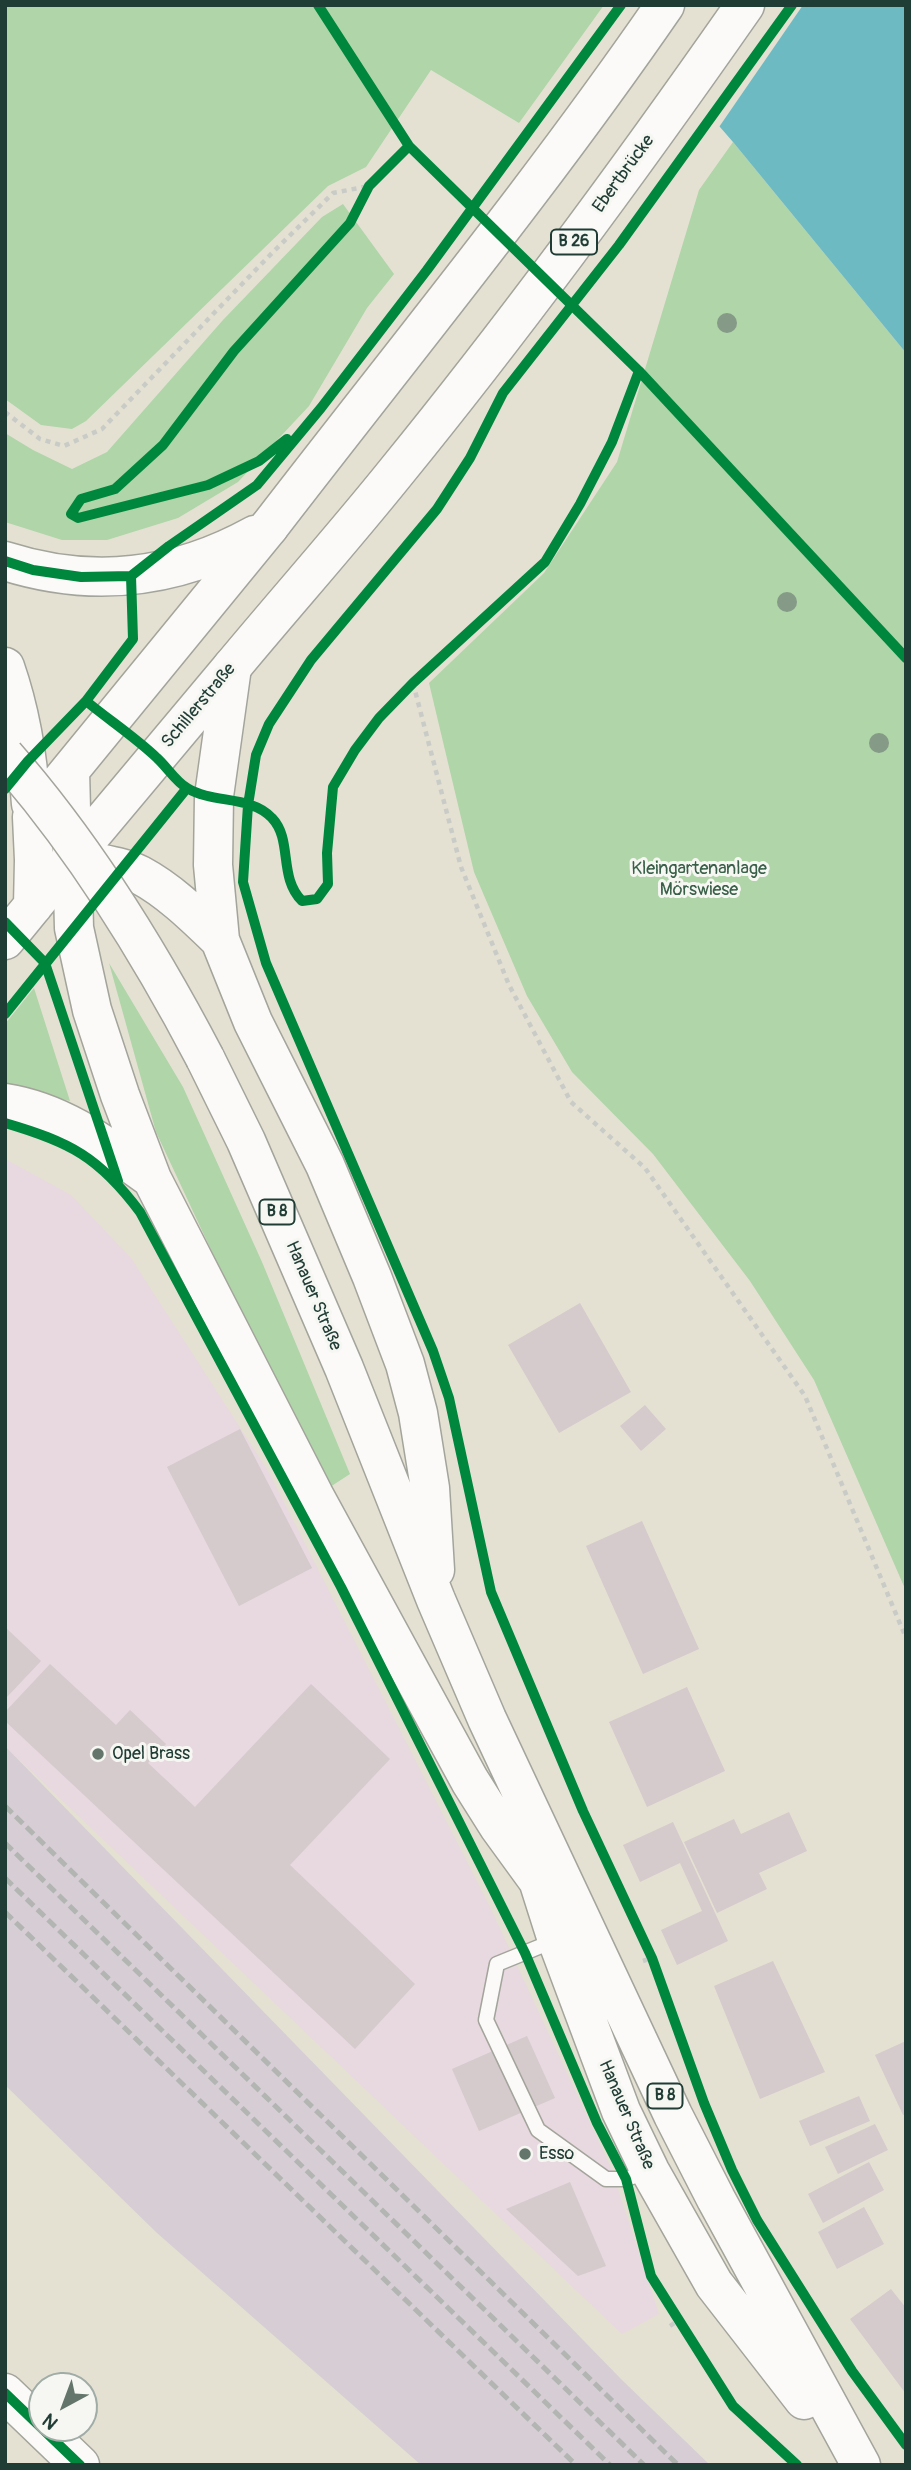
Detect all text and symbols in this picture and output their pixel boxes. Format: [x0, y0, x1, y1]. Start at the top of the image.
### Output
street label: Ebertbrücke [589, 131, 659, 217]
road number: B 26 [551, 230, 597, 254]
street label: Schillerstraße [157, 659, 241, 753]
park label: Kleingartenanlage Mörswiese [631, 858, 767, 900]
road number: B 8 [260, 1200, 294, 1224]
street label: Hanauer Straße [280, 1238, 346, 1354]
place label: Opel Brass [112, 1743, 190, 1765]
marker: Opel Brass [90, 1746, 106, 1762]
street label: Hanauer Straße [593, 2057, 659, 2173]
road number: B 8 [648, 2084, 682, 2108]
place label: Esso [539, 2143, 574, 2165]
marker: Esso [517, 2146, 533, 2162]
north arrow [28, 2372, 98, 2442]
text: N [38, 2408, 63, 2435]

